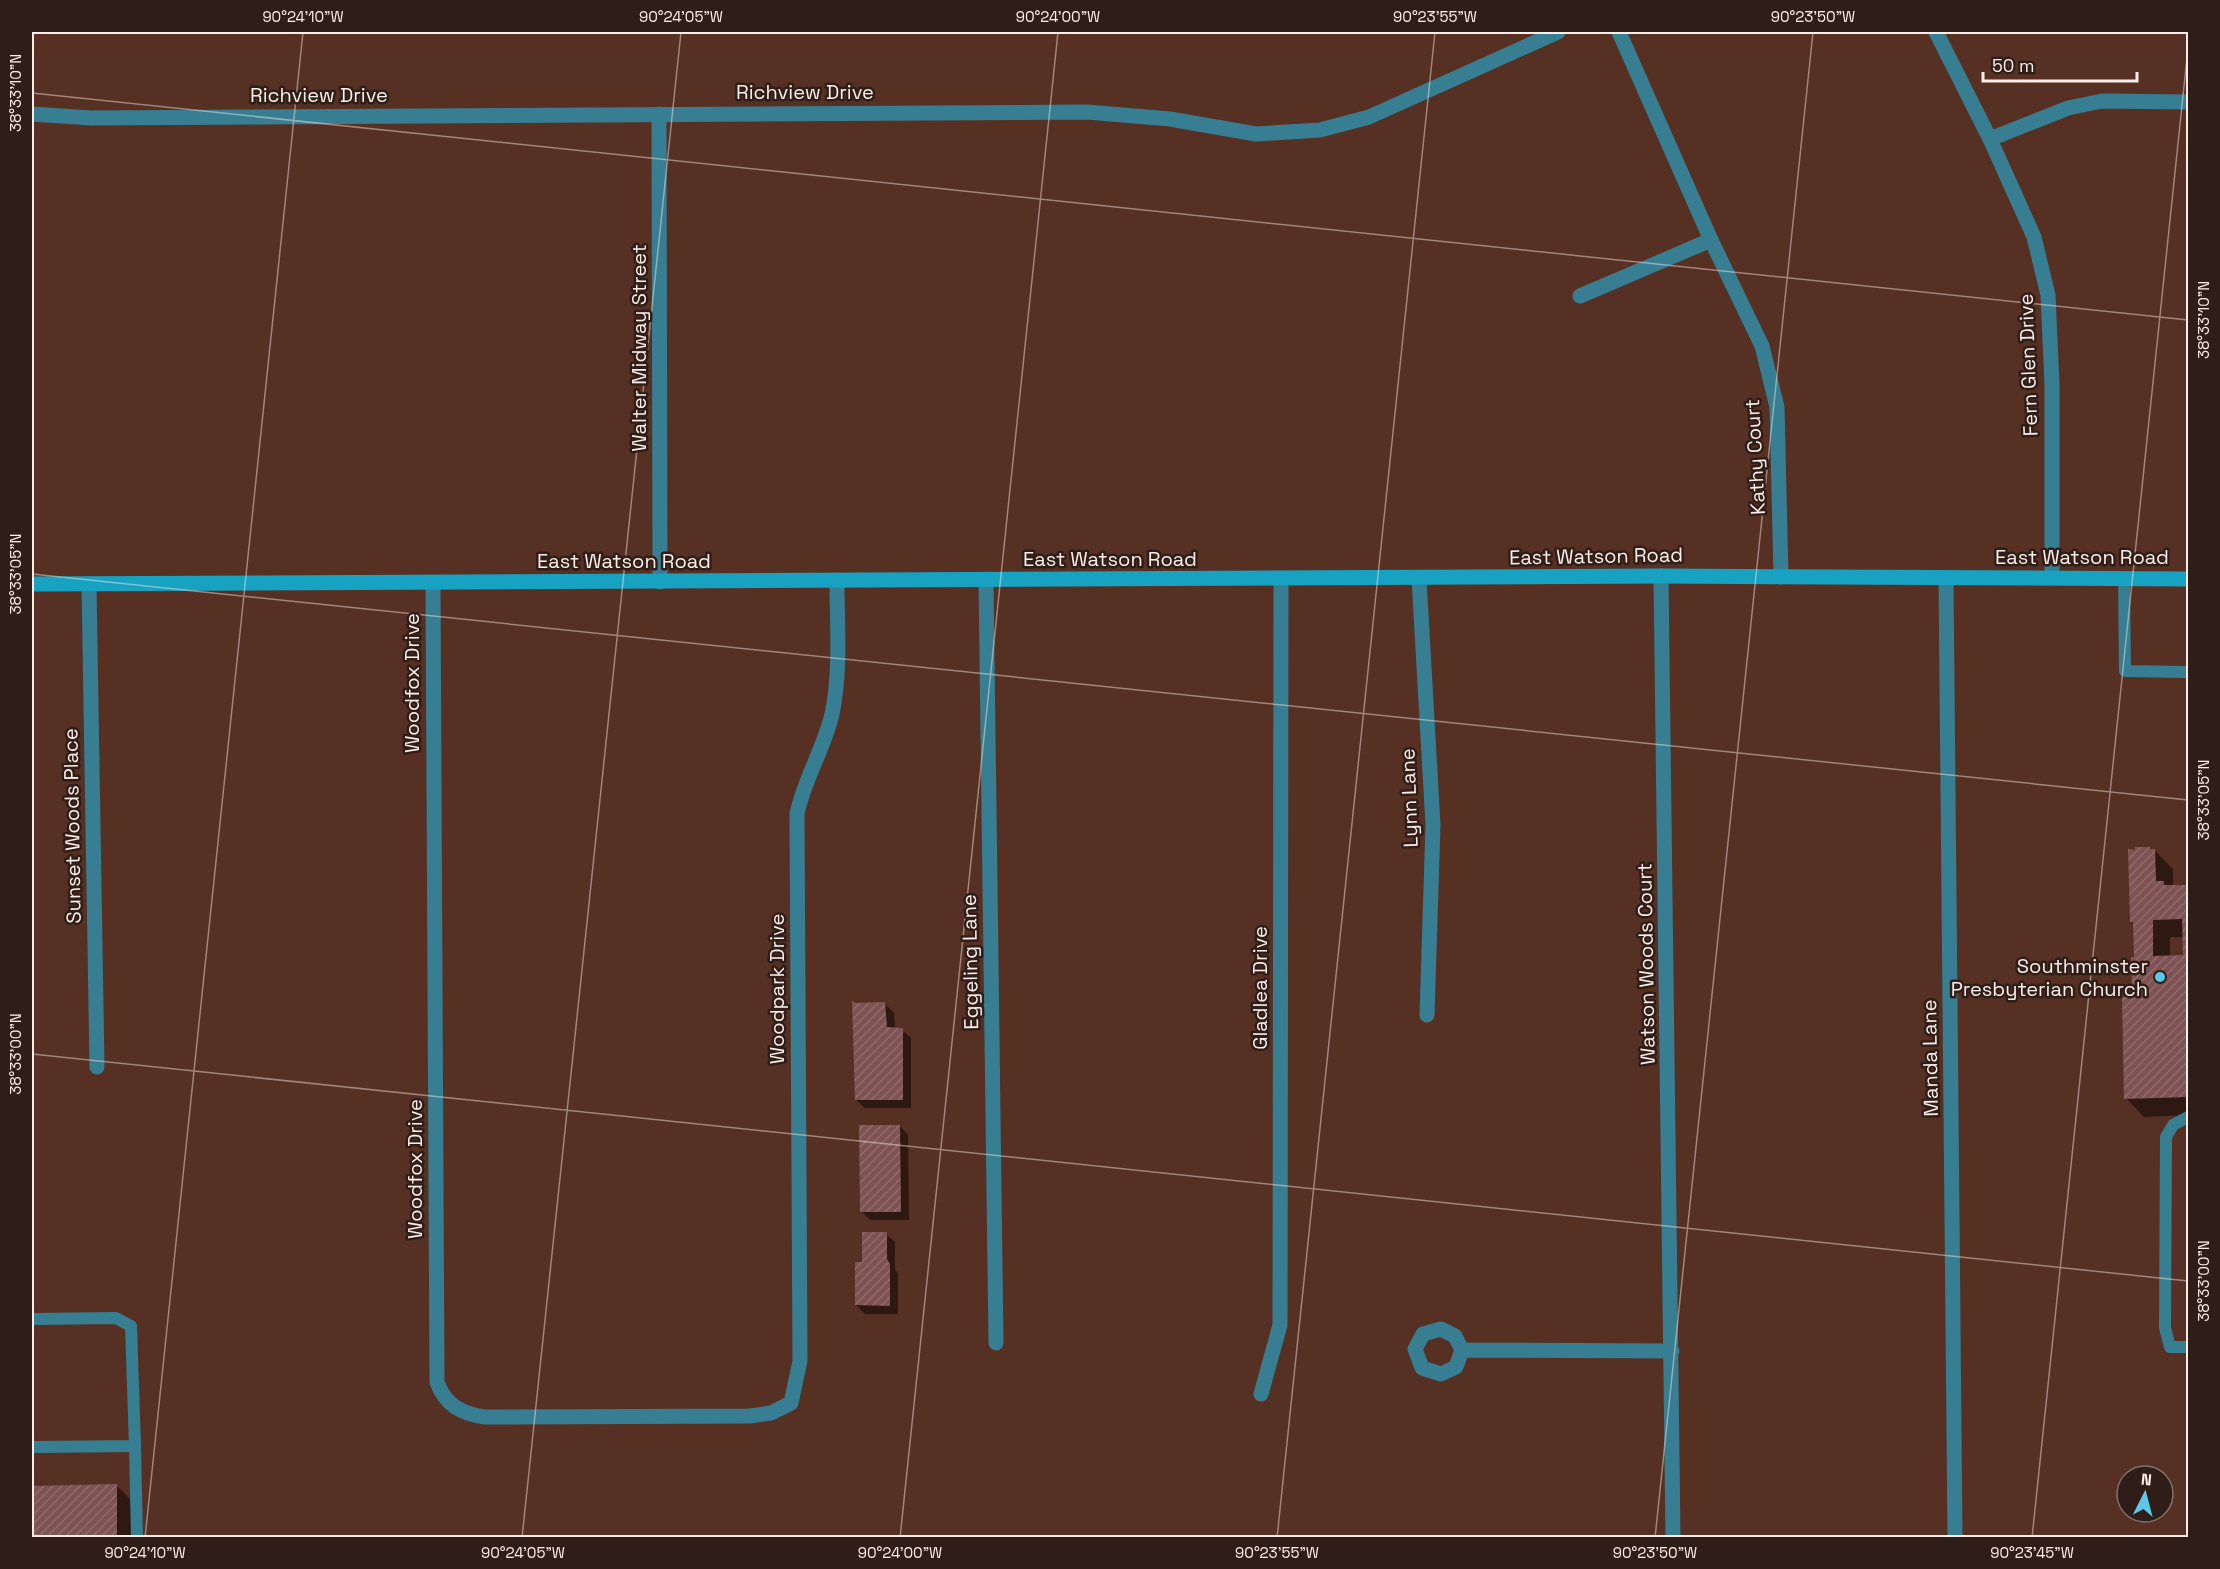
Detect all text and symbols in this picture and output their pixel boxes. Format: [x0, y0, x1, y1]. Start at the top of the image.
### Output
text: 90°24'10"W [262, 7, 344, 26]
text: 90°24'05"W [639, 7, 723, 26]
text: 90°24'00"W [1016, 7, 1100, 26]
text: 90°23'55"W [1393, 7, 1477, 26]
text: 90°23'50"W [1771, 7, 1855, 26]
scale bar [1983, 45, 2138, 83]
text: 38°33'10"N [6, 54, 25, 132]
text: 50 m [1992, 54, 2034, 77]
street label: Richview Drive [736, 79, 874, 105]
street label: Richview Drive [250, 82, 388, 108]
street label: Walter Midway Street [626, 244, 652, 452]
text: 38°33'10"N [2194, 281, 2213, 359]
street label: Fern Glen Drive [2013, 293, 2043, 437]
street label: Kathy Court [1739, 398, 1771, 516]
text: 38°33'05"N [6, 534, 25, 614]
street label: East Watson Road [1509, 541, 1683, 571]
street label: East Watson Road [1995, 544, 2169, 570]
street label: East Watson Road [1023, 546, 1197, 572]
street label: East Watson Road [537, 548, 711, 574]
street label: Woodfox Drive [399, 613, 425, 753]
street label: Sunset Woods Place [57, 728, 87, 924]
street label: Lynn Lane [1394, 748, 1424, 848]
text: 38°33'05"N [2194, 760, 2213, 840]
street label: Watson Woods Court [1631, 863, 1661, 1065]
street label: Eggeling Lane [956, 894, 984, 1030]
street label: Woodpark Drive [764, 914, 790, 1064]
street label: Gladlea Drive [1247, 926, 1273, 1050]
place label: Southminster Presbyterian Church [1951, 953, 2148, 1002]
marker: Southminster Presbyterian Church [2153, 970, 2167, 984]
street label: Manda Lane [1916, 999, 1944, 1117]
text: 38°33'00"N [6, 1013, 25, 1095]
street label: Woodfox Drive [402, 1099, 428, 1239]
text: 38°33'00"N [2194, 1240, 2213, 1322]
north arrow [2115, 1464, 2175, 1524]
text: N [2140, 1469, 2153, 1491]
text: 90°24'10"W [104, 1543, 186, 1562]
text: 90°24'05"W [481, 1543, 565, 1562]
text: 90°24'00"W [858, 1543, 942, 1562]
text: 90°23'55"W [1235, 1543, 1319, 1562]
text: 90°23'50"W [1613, 1543, 1697, 1562]
text: 90°23'45"W [1990, 1543, 2074, 1562]

